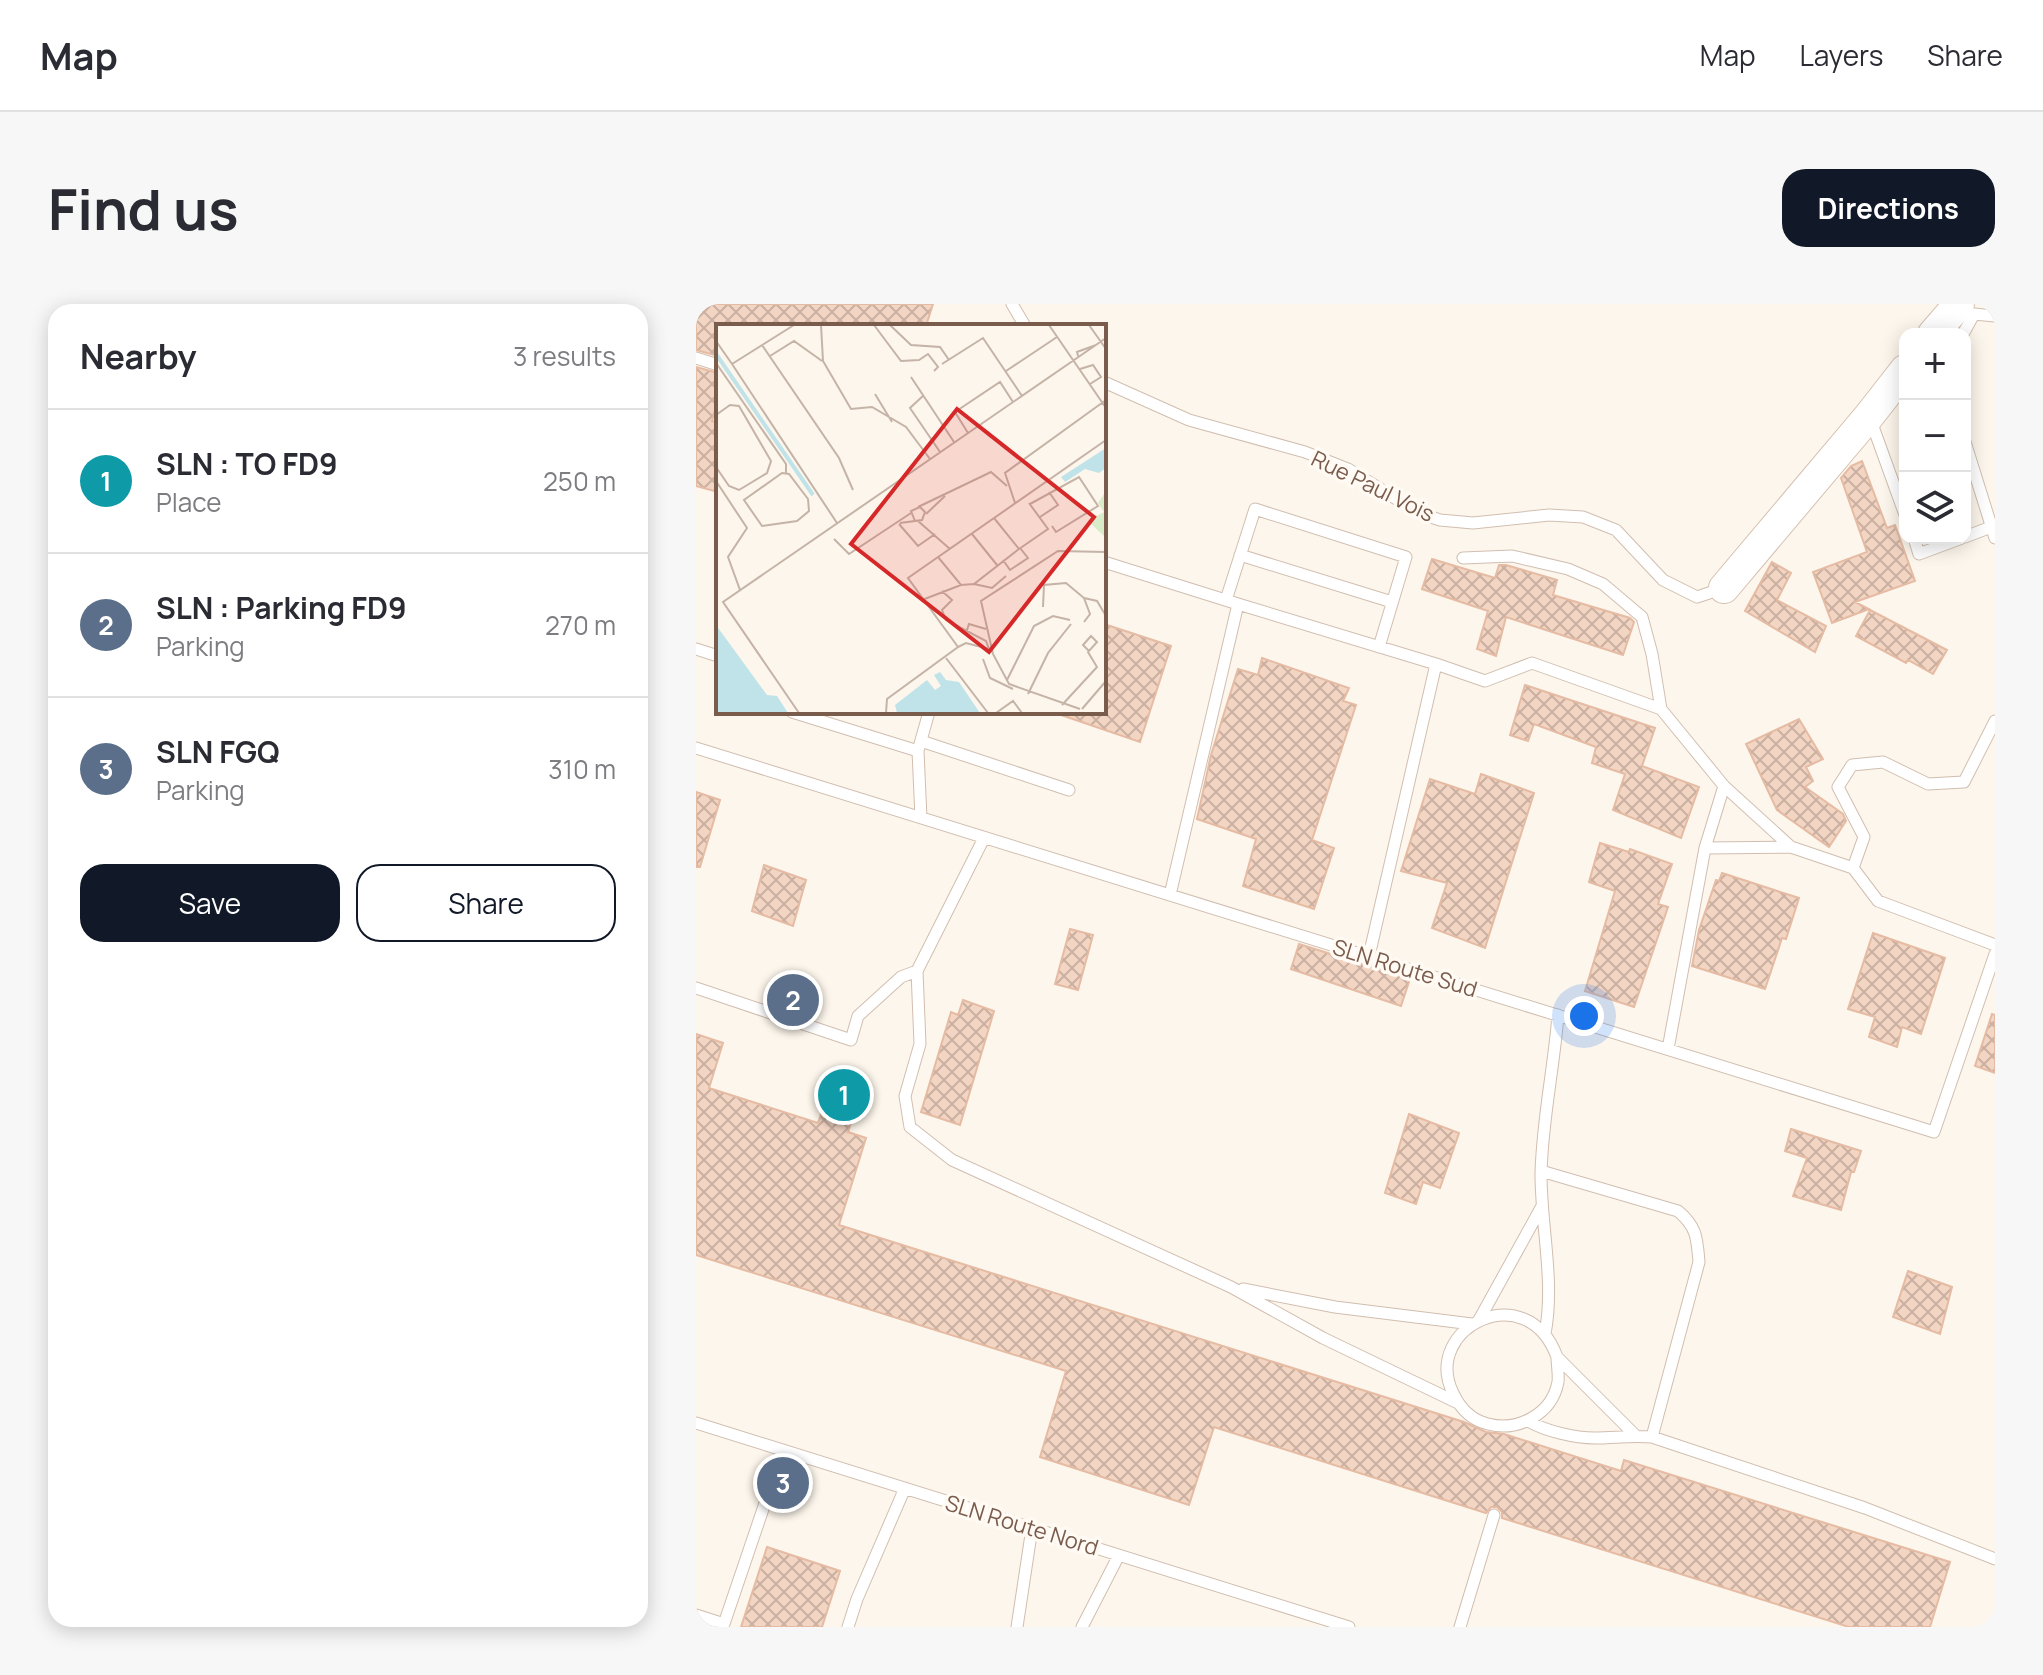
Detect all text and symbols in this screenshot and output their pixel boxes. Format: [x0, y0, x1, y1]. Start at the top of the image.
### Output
text: Map [40, 29, 118, 81]
text: Map [1700, 36, 1756, 74]
text: Layers [1800, 36, 1883, 74]
text: Share [1927, 36, 2003, 74]
button: Directions [1782, 169, 1995, 247]
text: Find us [48, 170, 239, 247]
inset map [716, 324, 1106, 714]
map controls [1899, 328, 1971, 544]
button: + [1899, 328, 1971, 400]
text: Nearby [80, 333, 196, 379]
text: 3 results [513, 338, 616, 374]
button: − [1899, 400, 1971, 472]
text: SLN : TO FD9 [156, 443, 338, 484]
street label: Rue Paul Vois [1306, 443, 1440, 529]
text: 1 [100, 463, 112, 499]
text: 250 m [543, 463, 616, 499]
button: layers [1899, 472, 1971, 544]
text: Place [156, 484, 221, 520]
text: SLN : Parking FD9 [156, 587, 407, 628]
text: 2 [98, 607, 114, 643]
text: 270 m [545, 607, 616, 643]
text: Parking [156, 628, 245, 664]
text: SLN FGQ [156, 731, 279, 772]
text: 3 [98, 751, 114, 787]
text: 310 m [548, 751, 616, 787]
text: Parking [156, 772, 245, 808]
button: Save [80, 864, 340, 942]
button: Share [356, 864, 616, 942]
street label: SLN Route Sud [1329, 932, 1481, 1004]
pin: 2 [767, 970, 819, 1030]
your location [1564, 996, 1604, 1036]
pin: 1 [818, 1065, 870, 1125]
pin: 3 [757, 1453, 809, 1513]
street label: SLN Route Nord [942, 1487, 1102, 1563]

